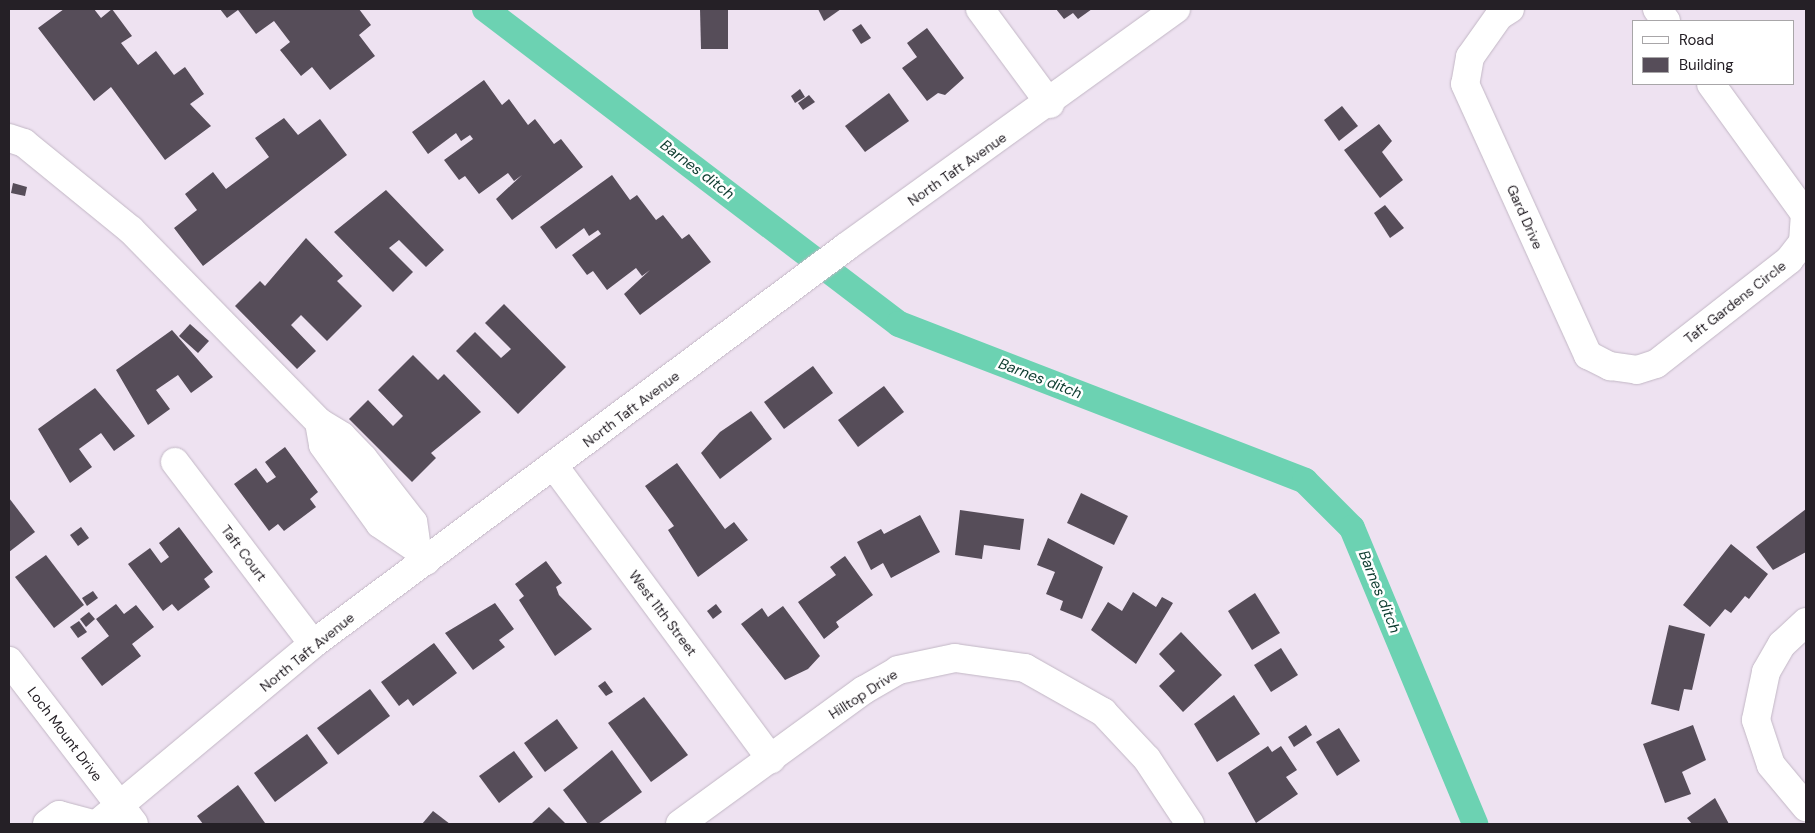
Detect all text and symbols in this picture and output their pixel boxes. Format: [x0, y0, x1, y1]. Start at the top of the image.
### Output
legend [1632, 20, 1795, 85]
text: Road [1679, 30, 1714, 50]
text: Building [1679, 55, 1734, 75]
street label: North Taft Avenue [905, 129, 1009, 209]
water label: Barnes ditch [657, 136, 737, 204]
street label: Gard Drive [1503, 182, 1547, 252]
street label: Taft Gardens Circle [1681, 257, 1789, 347]
water label: Barnes ditch [996, 355, 1084, 403]
street label: North Taft Avenue [579, 367, 683, 451]
street label: Taft Court [218, 522, 270, 584]
water label: Barnes ditch [1354, 548, 1404, 636]
street label: West 11th Street [625, 567, 701, 659]
street label: North Taft Avenue [256, 609, 358, 695]
street label: Hilltop Drive [826, 666, 900, 722]
street label: Loch Mount Drive [24, 684, 106, 784]

